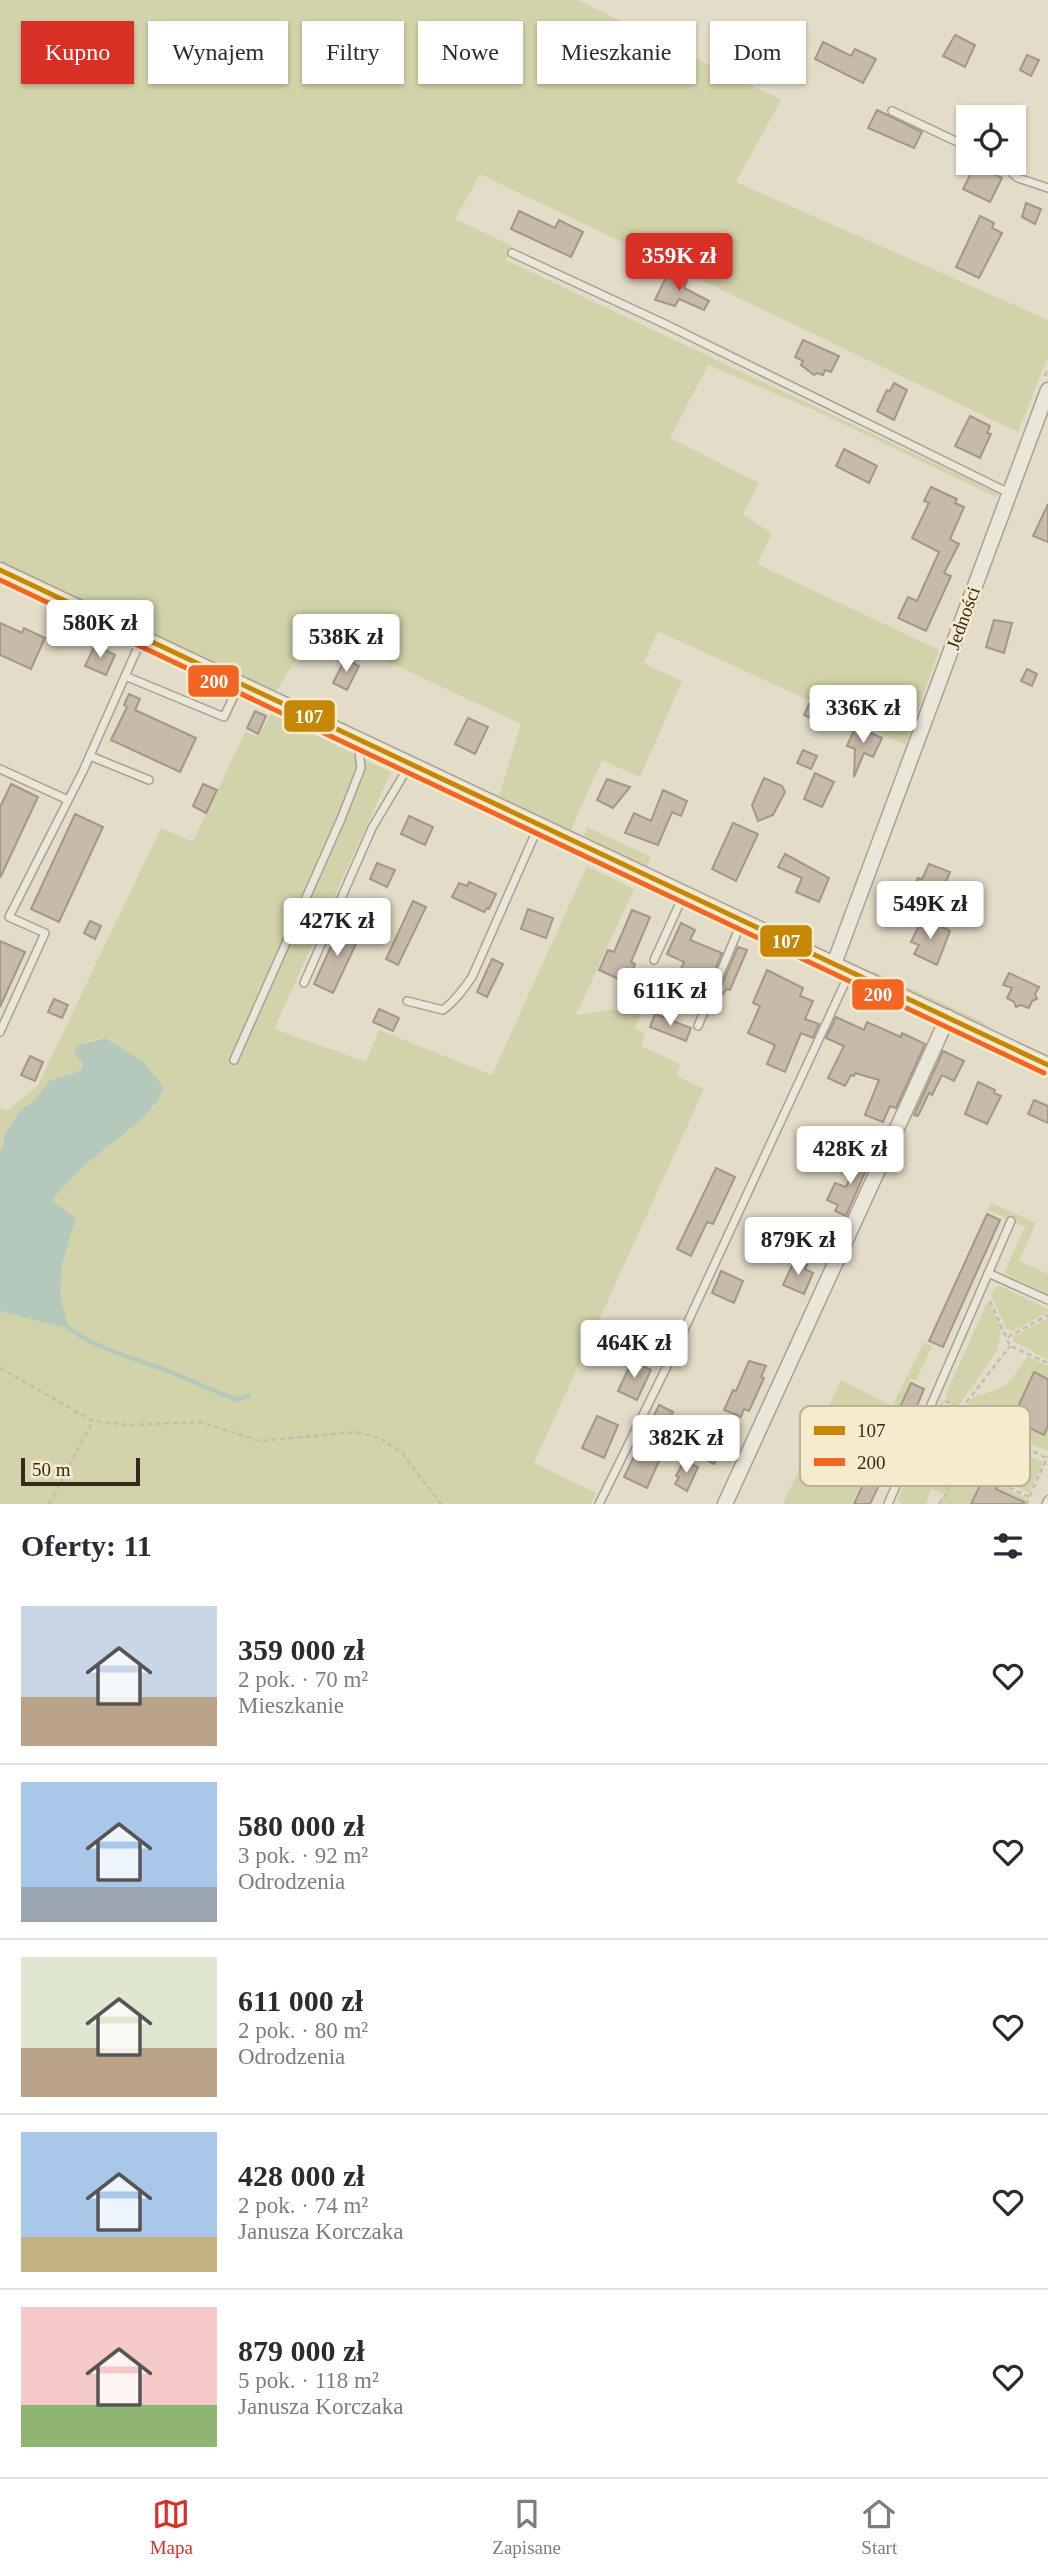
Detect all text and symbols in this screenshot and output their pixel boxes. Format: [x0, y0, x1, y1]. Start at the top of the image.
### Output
chip: Kupno [21, 21, 134, 84]
chip: Wynajem [148, 21, 288, 84]
chip: Filtry [302, 21, 404, 84]
chip: Nowe [418, 21, 523, 84]
chip: Mieszkanie [537, 21, 696, 84]
chip: Dom [710, 21, 806, 84]
map controls [956, 105, 1026, 175]
button: locate [956, 105, 1026, 175]
pin: 359K zł [614, 233, 744, 293]
text: 359K zł [642, 243, 716, 268]
street label: Jedności [942, 584, 984, 652]
pin: 580K zł [35, 600, 165, 660]
text: 580K zł [63, 610, 137, 635]
pin: 538K zł [281, 614, 411, 674]
text: 538K zł [309, 624, 383, 649]
line badge: 200 [187, 664, 240, 698]
text: 200 [200, 671, 228, 692]
pin: 336K zł [798, 686, 928, 745]
text: 336K zł [826, 695, 900, 720]
line badge: 107 [283, 699, 336, 733]
text: 107 [295, 706, 324, 727]
pin: 549K zł [865, 881, 995, 941]
text: 549K zł [893, 891, 967, 916]
pin: 427K zł [272, 898, 402, 958]
text: 427K zł [300, 908, 374, 933]
line badge: 107 [759, 924, 813, 958]
text: 107 [772, 931, 801, 952]
pin: 611K zł [605, 968, 735, 1028]
text: 611K zł [633, 978, 707, 1003]
line badge: 200 [851, 978, 905, 1011]
text: 200 [864, 984, 892, 1005]
pin: 428K zł [785, 1126, 915, 1186]
text: 428K zł [813, 1136, 887, 1161]
pin: 879K zł [733, 1218, 863, 1277]
text: 879K zł [761, 1227, 835, 1252]
pin: 464K zł [569, 1320, 699, 1380]
text: 464K zł [597, 1330, 671, 1355]
legend [800, 1406, 1030, 1486]
pin: 382K zł [621, 1416, 751, 1475]
text: 107 [857, 1420, 886, 1441]
text: 382K zł [649, 1425, 723, 1450]
text: 200 [857, 1452, 886, 1473]
scale bar [21, 1455, 140, 1487]
text: 50 m [32, 1459, 71, 1480]
icon: filters [989, 1527, 1027, 1565]
text: Oferty: 11 [21, 1529, 152, 1562]
text: 359 000 zł [238, 1633, 365, 1666]
icon: home [77, 1634, 161, 1718]
icon: heart [989, 1657, 1027, 1695]
text: 2 pok. · 70 m² [238, 1667, 368, 1692]
text: Mieszkanie [238, 1693, 344, 1718]
text: 580 000 zł [238, 1809, 365, 1842]
icon: home [77, 1810, 161, 1894]
icon: heart [989, 1833, 1027, 1871]
text: 3 pok. · 92 m² [238, 1843, 368, 1868]
text: Odrodzenia [238, 1869, 345, 1894]
text: 611 000 zł [238, 1984, 363, 2017]
icon: home [77, 1985, 161, 2069]
icon: heart [989, 2008, 1027, 2046]
text: 2 pok. · 80 m² [238, 2018, 368, 2043]
text: Odrodzenia [238, 2044, 345, 2069]
text: 428 000 zł [238, 2159, 365, 2192]
icon: home [77, 2160, 161, 2244]
icon: heart [989, 2183, 1027, 2221]
text: 2 pok. · 74 m² [238, 2193, 368, 2218]
text: Janusza Korczaka [238, 2219, 403, 2244]
text: 879 000 zł [238, 2334, 365, 2367]
icon: home [77, 2335, 161, 2419]
icon: heart [989, 2358, 1027, 2396]
text: 5 pok. · 118 m² [238, 2368, 379, 2393]
text: Janusza Korczaka [238, 2394, 403, 2419]
tab: Mapa [150, 2495, 193, 2559]
tab: Zapisane [492, 2495, 561, 2559]
tab: Start [860, 2495, 898, 2559]

